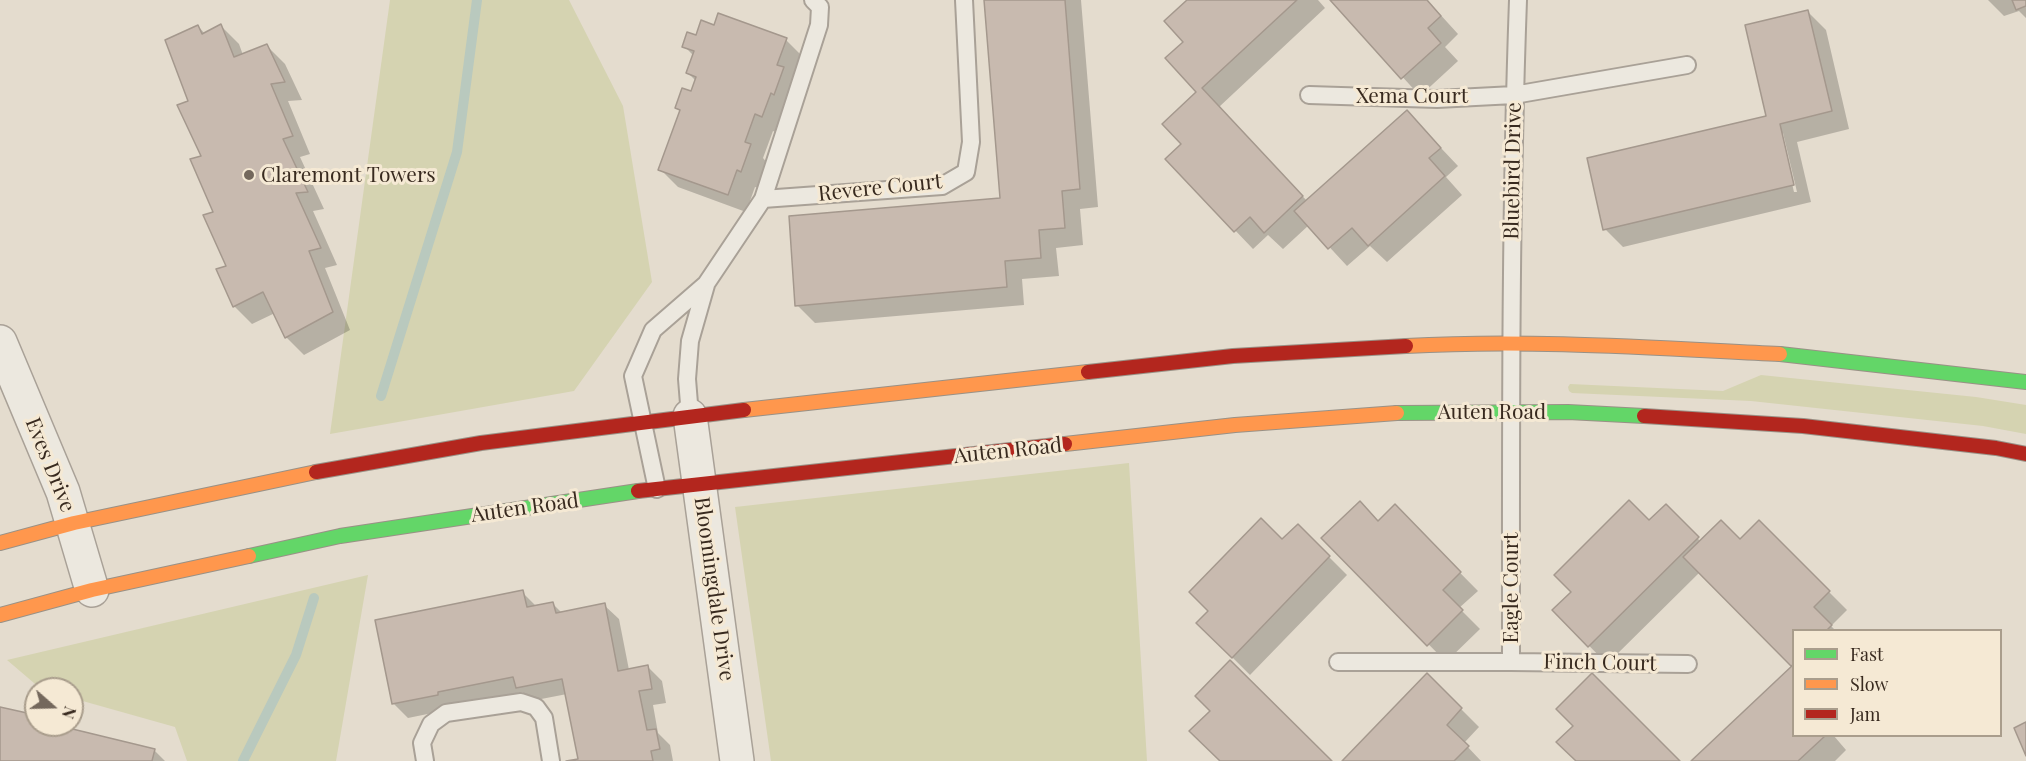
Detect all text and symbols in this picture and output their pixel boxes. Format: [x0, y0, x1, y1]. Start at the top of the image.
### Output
street label: Xema Court [1356, 83, 1468, 109]
street label: Bluebird Drive [1499, 102, 1527, 240]
place label: Claremont Towers [261, 162, 436, 188]
marker: Claremont Towers [242, 168, 256, 182]
street label: Revere Court [817, 169, 943, 207]
street label: Auten Road [1438, 399, 1546, 425]
street label: Eves Drive [20, 414, 80, 516]
street label: Auten Road [953, 433, 1063, 469]
street label: Auten Road [470, 488, 580, 528]
street label: Bloomingdale Drive [689, 495, 739, 683]
street label: Eagle Court [1498, 533, 1524, 643]
legend [1792, 629, 2002, 737]
text: Fast [1850, 642, 1883, 666]
street label: Finch Court [1543, 649, 1657, 677]
text: Slow [1850, 672, 1888, 696]
north arrow [24, 677, 84, 737]
text: Jam [1850, 702, 1880, 726]
text: N [58, 704, 81, 722]

